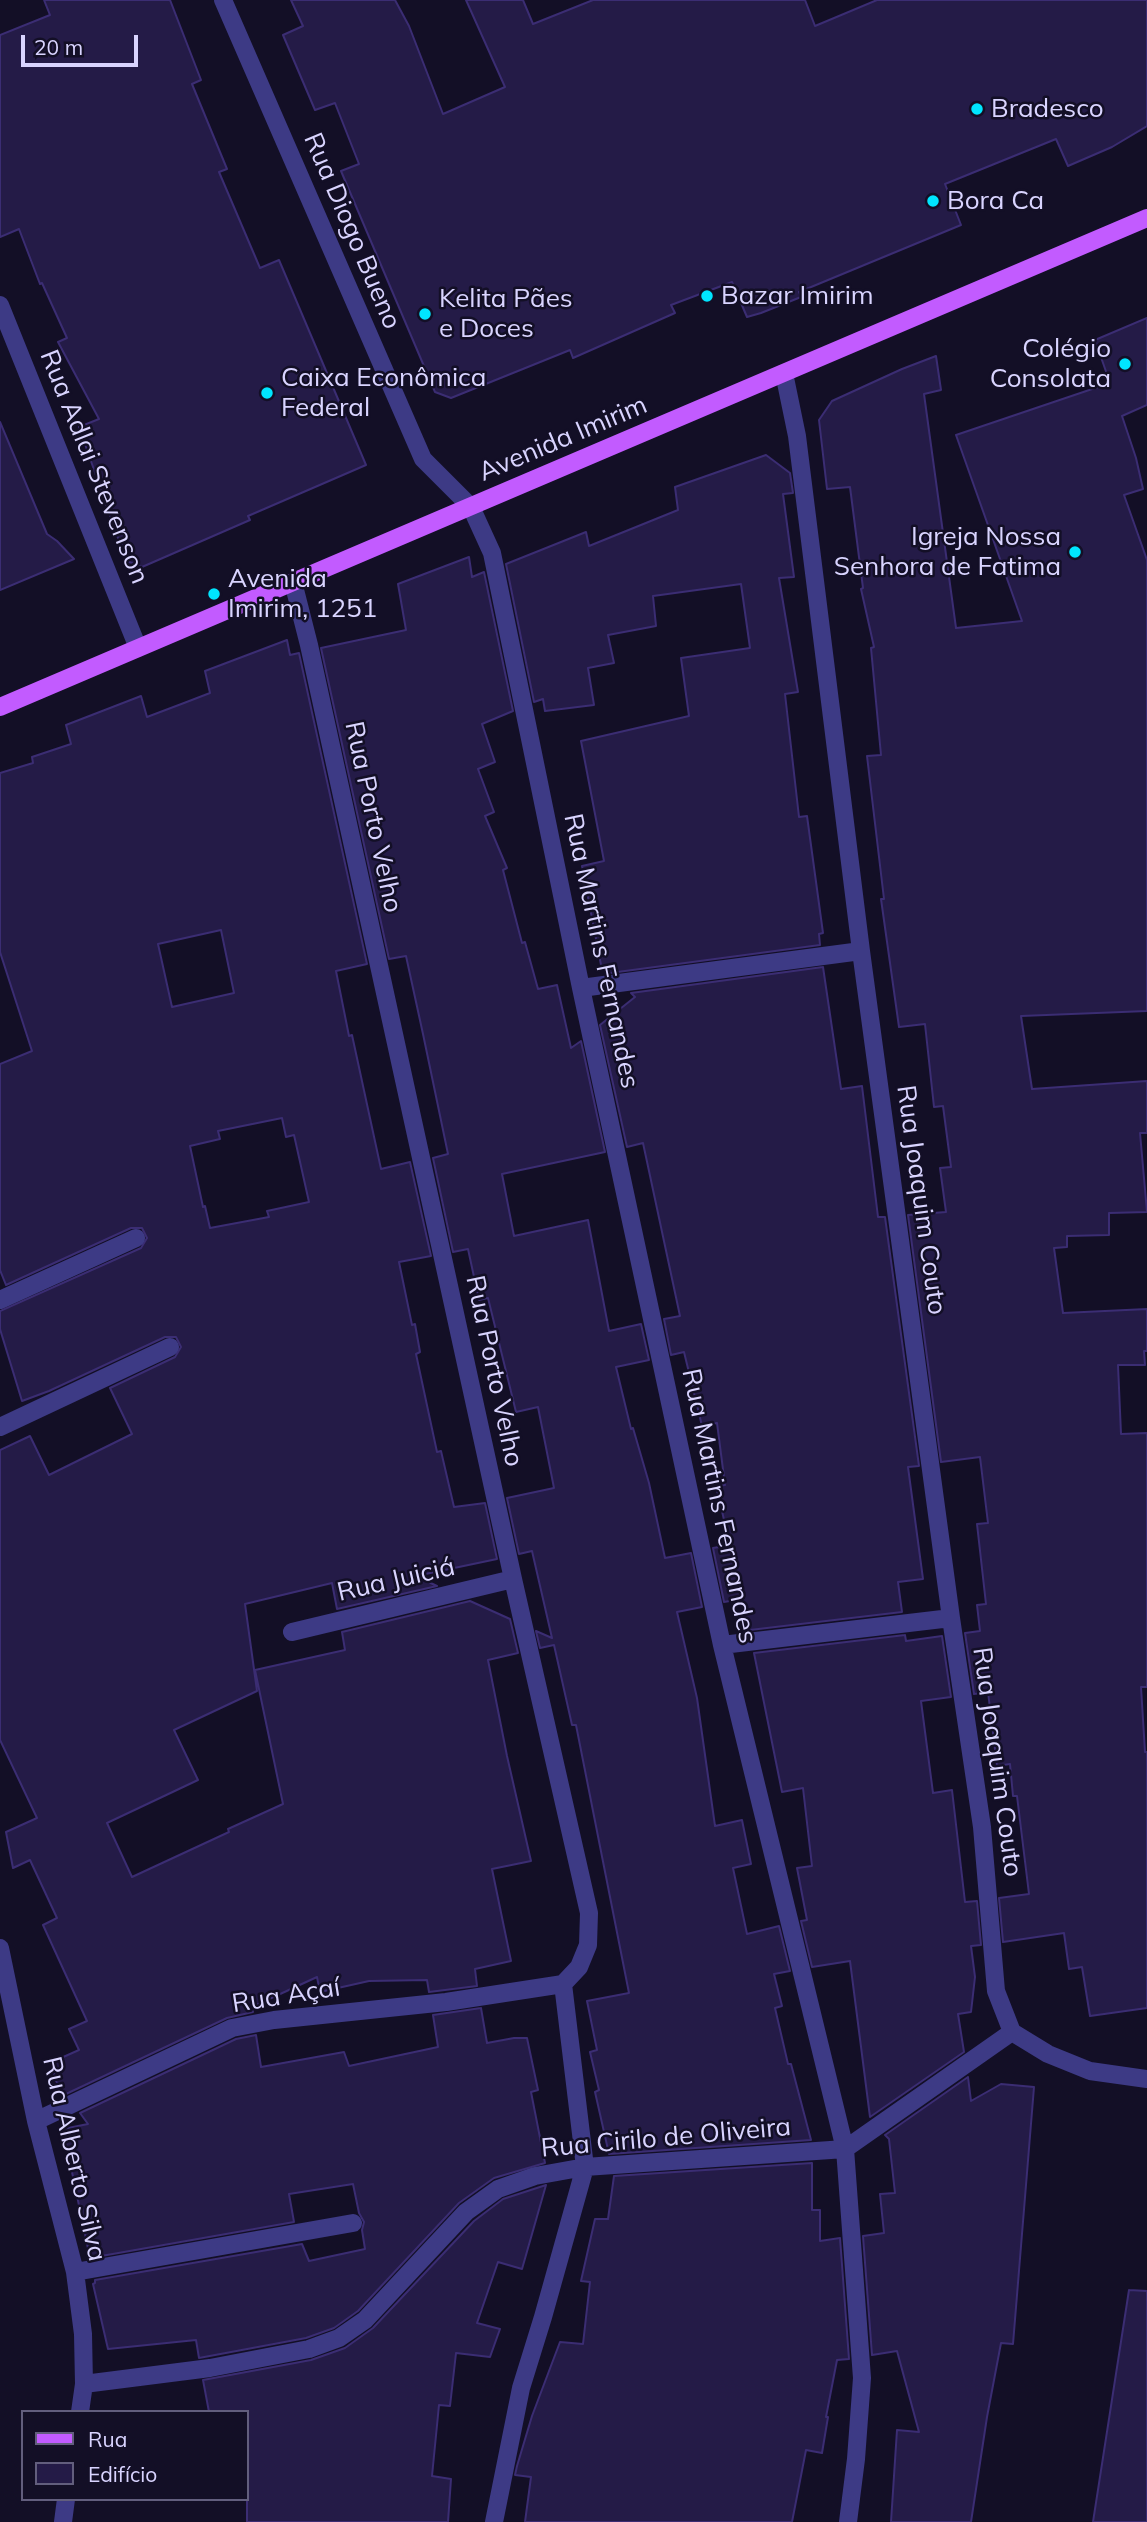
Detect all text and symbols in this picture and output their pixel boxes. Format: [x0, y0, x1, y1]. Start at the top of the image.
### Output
scale bar [24, 21, 142, 65]
text: 20 m [34, 34, 83, 60]
place label: Bradesco [991, 93, 1104, 125]
marker: Bradesco [969, 101, 985, 117]
street label: Rua Diogo Bueno [297, 128, 407, 334]
place label: Bora Ca [947, 185, 1044, 217]
marker: Bora Ca [925, 193, 941, 209]
place label: Bazar Imirim [721, 280, 874, 312]
place label: Kelita Pães e Doces [439, 283, 573, 344]
marker: Bazar Imirim [699, 288, 715, 304]
marker: Kelita Pães e Doces [417, 306, 433, 322]
place label: Colégio Consolata [990, 333, 1111, 394]
street label: Rua Adlai Stevenson [33, 345, 155, 589]
marker: Colégio Consolata [1117, 356, 1133, 372]
place label: Caixa Econômica Federal [281, 362, 486, 424]
marker: Caixa Econômica Federal [259, 385, 275, 401]
street label: Avenida Imirim [474, 390, 652, 488]
place label: Igreja Nossa Senhora de Fatima [834, 521, 1061, 582]
marker: Igreja Nossa Senhora de Fatima [1067, 544, 1083, 560]
place label: Avenida Imirim, 1251 [228, 563, 377, 624]
marker: Avenida Imirim, 1251 [206, 586, 222, 602]
street label: Rua Porto Velho [338, 719, 408, 915]
street label: Rua Martins Fernandes [557, 811, 645, 1091]
street label: Rua Joaquim Couto [889, 1083, 953, 1317]
street label: Rua Porto Velho [459, 1273, 529, 1469]
street label: Rua Martins Fernandes [675, 1366, 763, 1646]
street label: Rua Juiciá [334, 1551, 458, 1609]
street label: Rua Joaquim Couto [965, 1645, 1029, 1879]
street label: Rua Açaí [230, 1972, 342, 2020]
street label: Rua Alberto Silva [35, 2054, 113, 2264]
street label: Rua Cirilo de Oliveira [540, 2112, 792, 2164]
legend [21, 2410, 248, 2501]
text: Rua [88, 2426, 127, 2452]
text: Edifício [88, 2461, 157, 2487]

